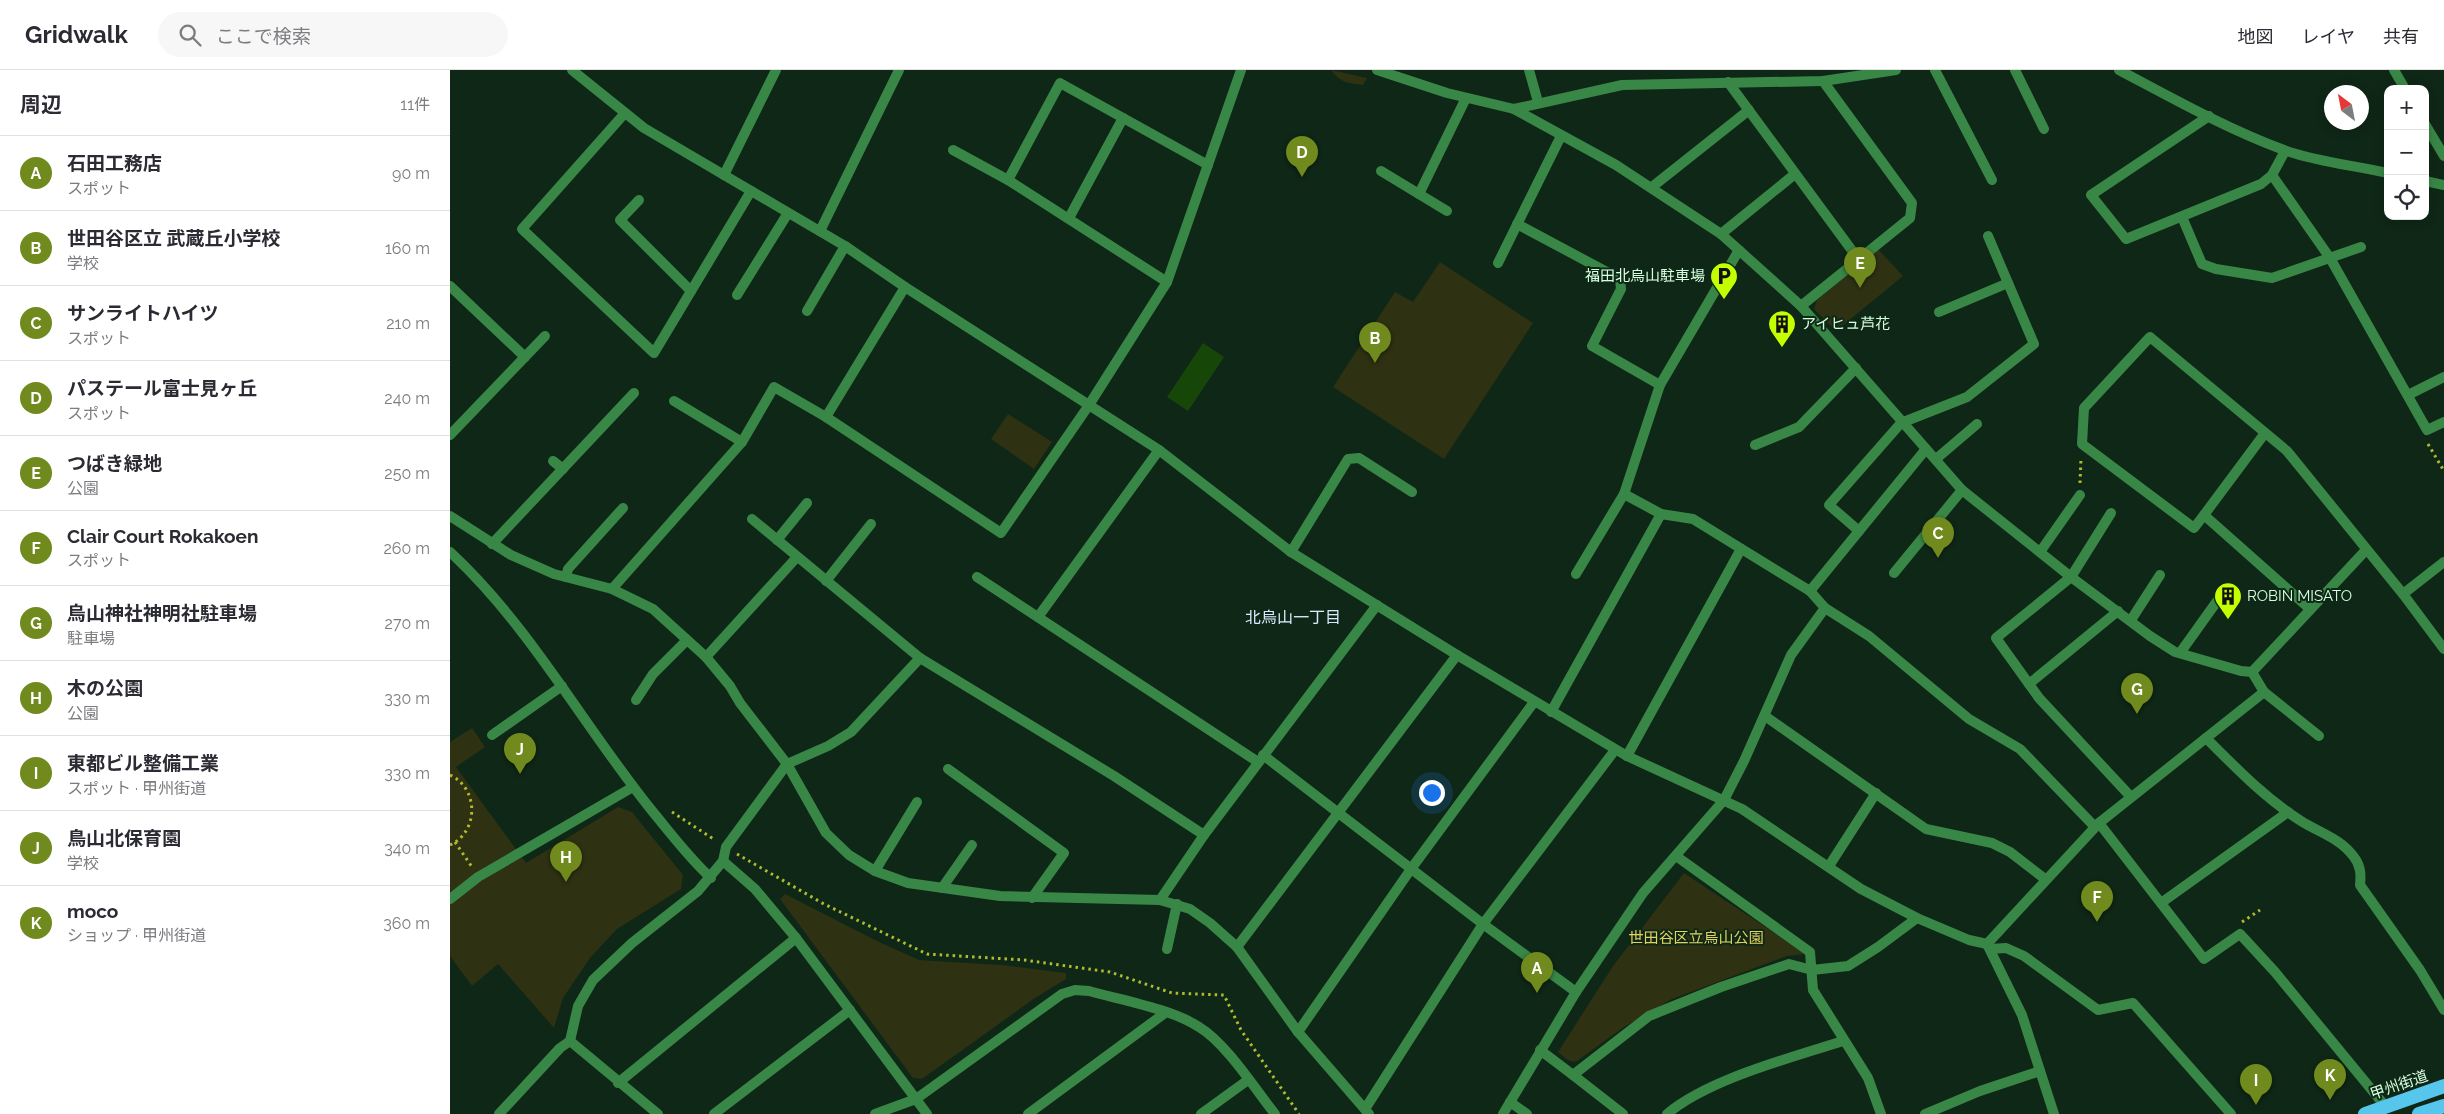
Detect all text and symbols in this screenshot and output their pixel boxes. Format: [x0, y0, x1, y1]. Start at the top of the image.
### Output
search box [158, 12, 508, 57]
text: Gridwalk [25, 20, 128, 49]
icon: search [176, 21, 204, 49]
text: ここで検索 [216, 25, 311, 47]
text: 地図 [2238, 26, 2274, 47]
text: レイヤ [2302, 26, 2355, 47]
text: 共有 [2383, 26, 2419, 47]
north arrow [2324, 85, 2369, 130]
map controls [2384, 85, 2429, 220]
button: + [2384, 85, 2429, 130]
text: 周辺 [20, 92, 62, 117]
text: 11件 [400, 95, 430, 114]
button: − [2384, 130, 2429, 175]
pin: D [1286, 136, 1318, 177]
text: 石田工務店 [67, 152, 162, 174]
text: A [31, 164, 41, 183]
text: 90 m [392, 164, 430, 183]
button: locate [2384, 175, 2429, 220]
text: スポット [67, 179, 131, 198]
text: 世田谷区立 武蔵丘小学校 [67, 227, 281, 249]
text: B [31, 239, 41, 258]
text: 160 m [385, 239, 430, 258]
pin: E [1844, 247, 1876, 288]
text: 学校 [67, 254, 99, 273]
parking icon: 福田北烏山駐車場 [1709, 261, 1739, 300]
place label: 福田北烏山駐車場 [1585, 267, 1705, 285]
text: サンライトハイツ [67, 302, 219, 324]
building icon: アイヒュ芦花 [1767, 309, 1797, 348]
text: C [31, 314, 41, 333]
text: 210 m [386, 314, 430, 333]
place label: アイヒュ芦花 [1801, 315, 1890, 333]
pin: B [1359, 322, 1391, 363]
text: スポット [67, 329, 131, 348]
text: パステール富士見ヶ丘 [67, 377, 257, 399]
text: D [30, 389, 42, 408]
text: 240 m [384, 389, 430, 408]
text: スポット [67, 404, 131, 423]
text: つばき緑地 [67, 452, 162, 474]
text: E [31, 464, 41, 483]
text: 250 m [384, 464, 430, 483]
text: 公園 [67, 479, 99, 498]
pin: C [1922, 517, 1954, 558]
text: Clair Court Rokakoen [67, 525, 258, 547]
text: F [31, 539, 41, 558]
text: 260 m [383, 539, 430, 558]
text: スポット [67, 551, 131, 570]
building icon: ROBIN MISATO [2213, 581, 2243, 620]
place label: ROBIN MISATO [2247, 587, 2352, 605]
text: 烏山神社神明社駐車場 [67, 602, 257, 624]
district label: 北烏山一丁目 [1245, 608, 1341, 627]
text: G [30, 614, 42, 633]
text: 270 m [385, 614, 430, 633]
text: 駐車場 [67, 629, 115, 648]
pin: G [2121, 673, 2153, 714]
text: 木の公園 [67, 677, 143, 699]
text: H [30, 689, 42, 708]
text: 330 m [384, 689, 430, 708]
text: 公園 [67, 704, 99, 723]
pin: J [504, 733, 536, 774]
text: 東都ビル整備工業 [67, 752, 219, 774]
text: I [34, 764, 38, 783]
text: 330 m [384, 764, 430, 783]
text: スポット · 甲州街道 [67, 779, 206, 798]
your location [1419, 780, 1445, 806]
text: 鳥山北保育園 [67, 827, 181, 849]
text: J [32, 839, 40, 858]
text: 340 m [384, 839, 430, 858]
pin: H [550, 841, 582, 882]
text: 学校 [67, 854, 99, 873]
pin: F [2081, 881, 2113, 922]
text: moco [67, 900, 118, 922]
text: K [31, 914, 41, 933]
text: 360 m [383, 914, 430, 933]
text: ショップ · 甲州街道 [67, 926, 206, 945]
park label: 世田谷区立烏山公園 [1628, 929, 1764, 947]
pin: A [1521, 952, 1553, 993]
pin: K [2314, 1059, 2346, 1100]
pin: I [2240, 1064, 2272, 1105]
street label: 甲州街道 [2368, 1067, 2430, 1103]

